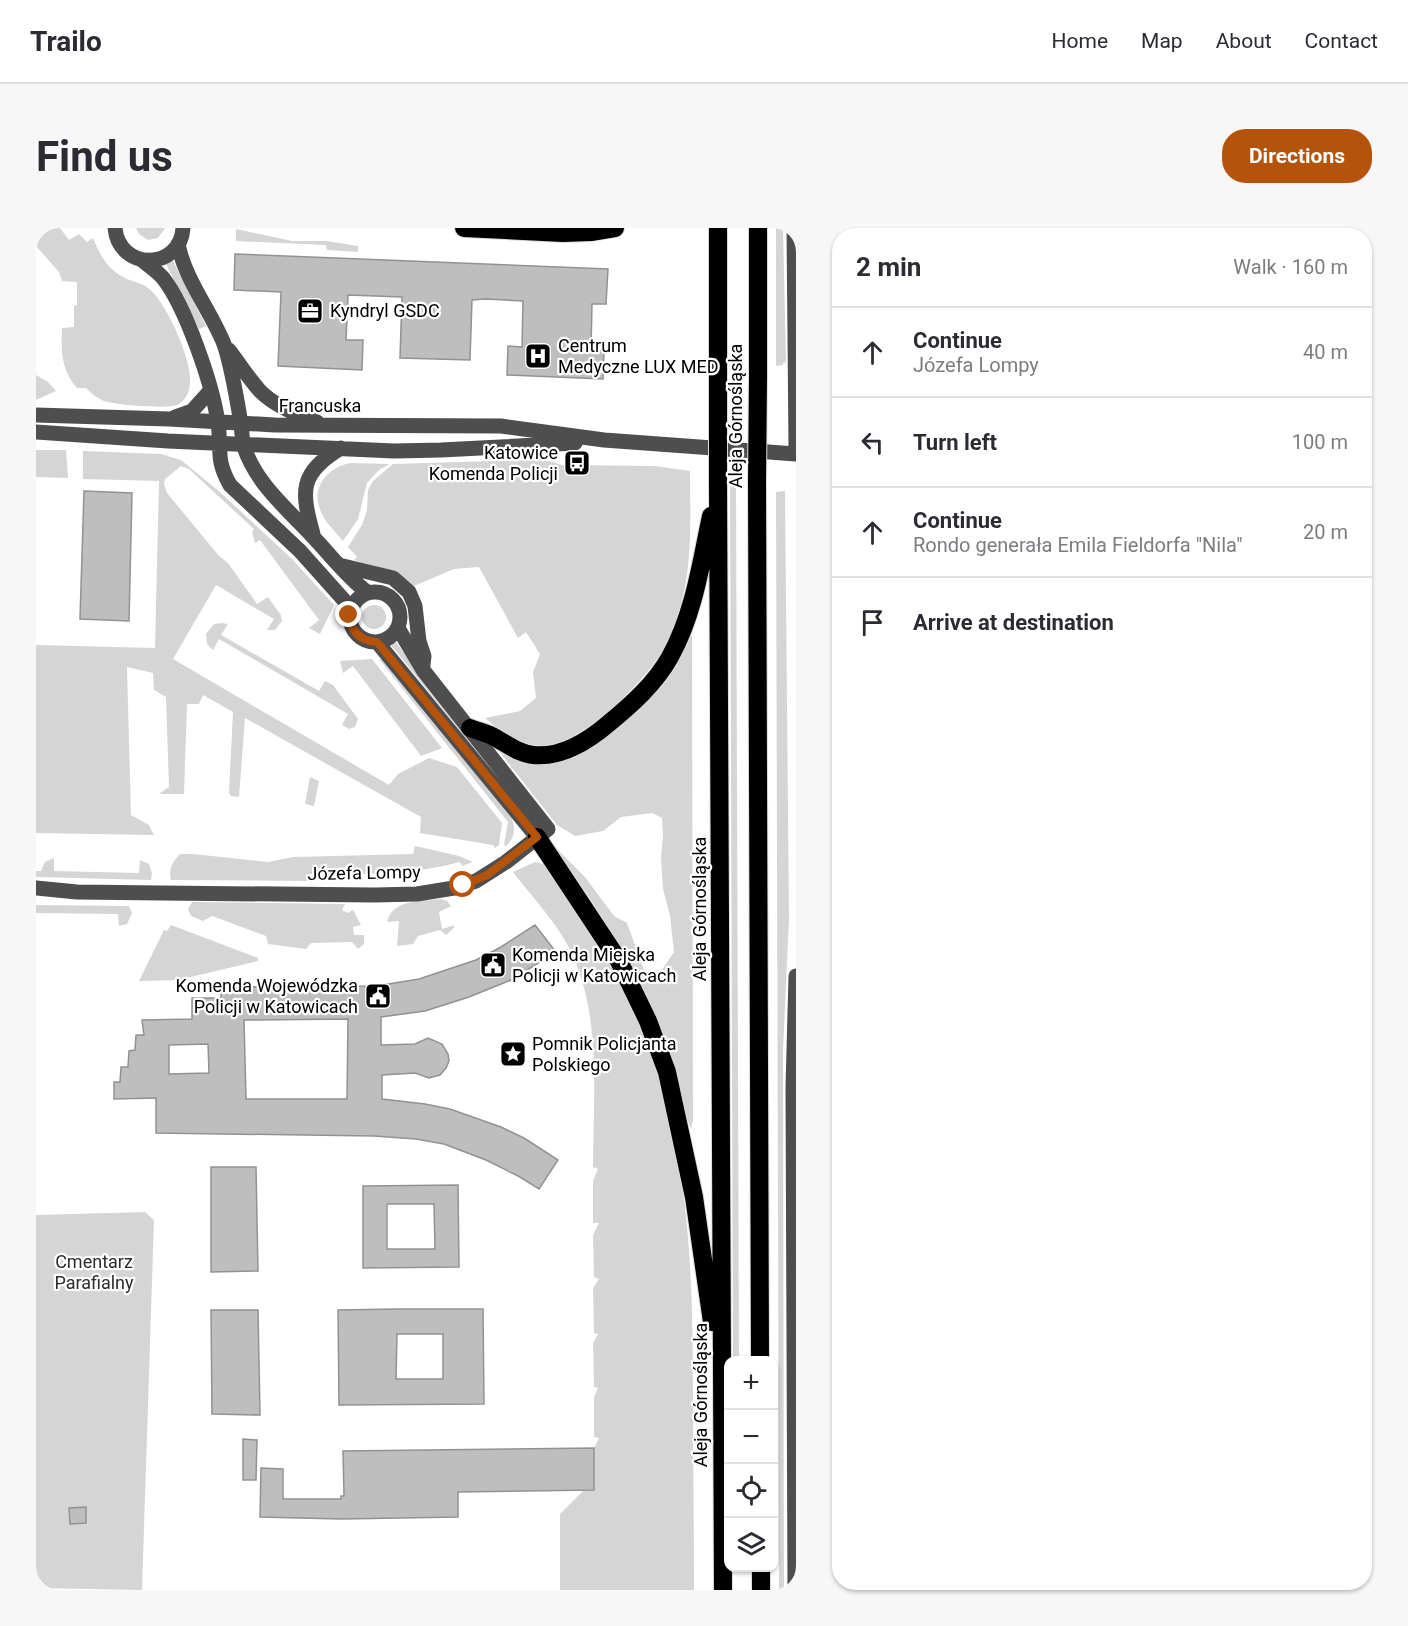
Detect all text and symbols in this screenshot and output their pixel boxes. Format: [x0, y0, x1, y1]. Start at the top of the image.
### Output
text: Trailo [30, 25, 102, 58]
text: Home [1052, 29, 1108, 53]
text: Map [1141, 29, 1183, 53]
text: About [1216, 29, 1272, 53]
text: Contact [1305, 29, 1378, 53]
button: Directions [1222, 129, 1372, 183]
text: Find us [36, 132, 173, 181]
text: 2 min [856, 252, 921, 282]
text: Walk · 160 m [1233, 255, 1348, 279]
office icon: Kyndryl GSDC [295, 296, 325, 326]
place label: Kyndryl GSDC [330, 300, 440, 321]
text: Continue [913, 328, 1002, 353]
place label: Centrum Medyczne LUX MED [558, 335, 719, 377]
icon: ahead [856, 336, 889, 369]
text: 40 m [1303, 340, 1348, 364]
hospital icon: Centrum Medyczne LUX MED [523, 341, 553, 371]
street label: Aleja Górnośląska [725, 344, 746, 488]
text: Józefa Lompy [913, 353, 1039, 377]
street label: Francuska [279, 395, 361, 416]
icon: left [856, 426, 889, 459]
text: Turn left [913, 430, 997, 455]
text: 100 m [1292, 430, 1348, 454]
place label: Katowice Komenda Policji [429, 442, 558, 484]
bus stop icon: Katowice Komenda Policji [562, 448, 592, 478]
text: Continue [913, 508, 1002, 533]
icon: ahead [856, 516, 889, 549]
text: 20 m [1303, 520, 1348, 544]
text: Rondo generała Emila Fieldorfa "Nila" [913, 533, 1243, 557]
route end [335, 601, 361, 627]
icon: arrive [856, 606, 889, 639]
text: Arrive at destination [913, 610, 1114, 635]
street label: Aleja Górnośląska [689, 837, 710, 981]
street label: Józefa Lompy [307, 861, 421, 884]
route start [449, 871, 475, 897]
place label: Komenda Miejska Policji w Katowicach [512, 944, 676, 986]
public building icon: Komenda Miejska Policji w Katowicach [478, 950, 508, 980]
place label: Komenda Wojewódzka Policji w Katowicach [175, 975, 358, 1017]
public building icon: Komenda Wojewódzka Policji w Katowicach [363, 981, 393, 1011]
place label: Pomnik Policjanta Polskiego [532, 1033, 677, 1075]
place icon: Pomnik Policjanta Polskiego [498, 1039, 528, 1069]
park label: Cmentarz Parafialny [54, 1251, 134, 1293]
street label: Aleja Górnośląska [690, 1323, 711, 1467]
map controls [724, 1356, 778, 1572]
button: + [724, 1356, 778, 1410]
button: − [724, 1410, 778, 1464]
button: locate [724, 1464, 778, 1518]
button: layers [724, 1518, 778, 1572]

